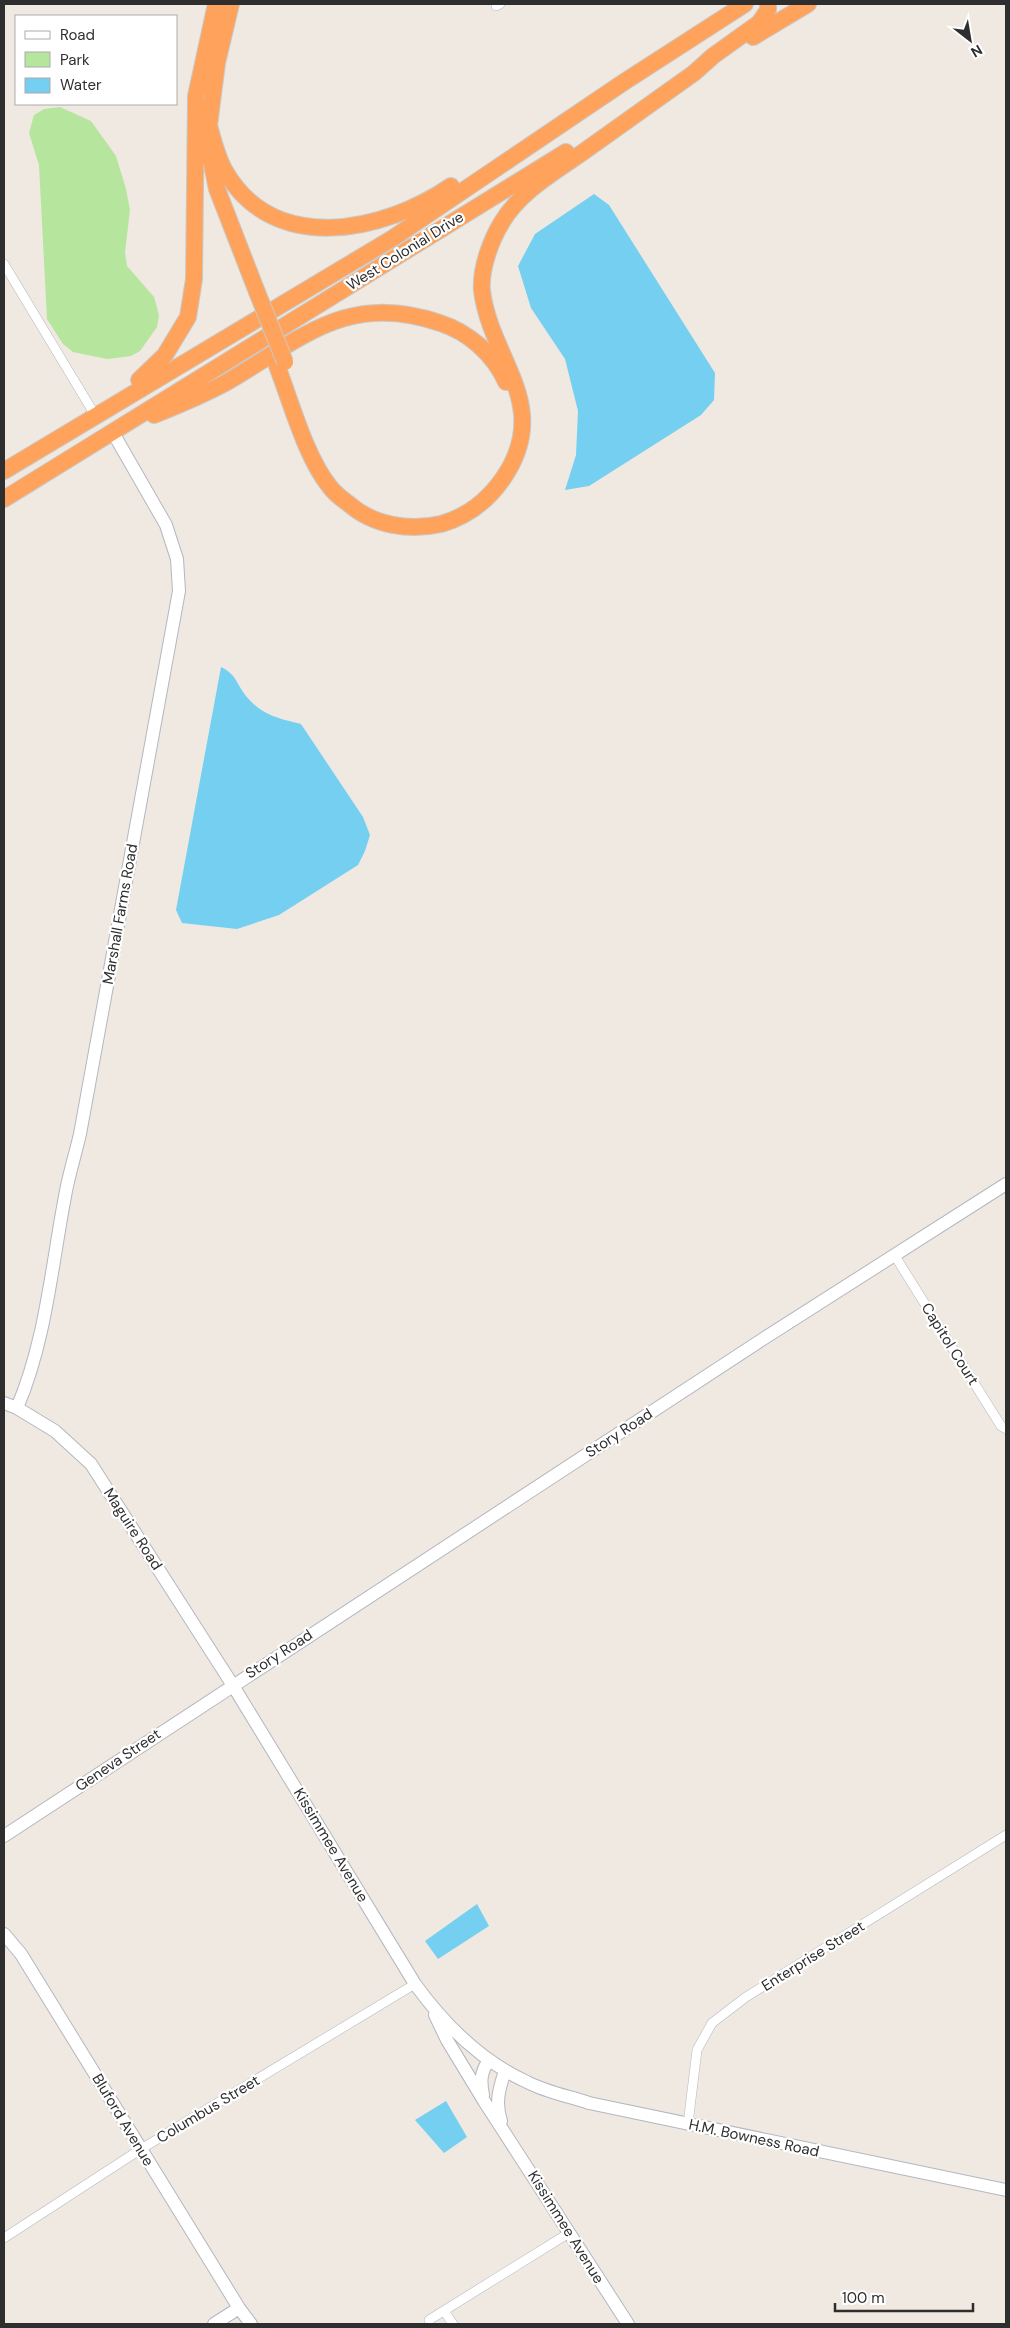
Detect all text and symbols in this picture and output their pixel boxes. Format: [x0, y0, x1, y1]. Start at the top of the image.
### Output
legend [15, 15, 178, 105]
north arrow [945, 15, 995, 65]
text: Road [60, 25, 95, 45]
text: N [968, 41, 986, 61]
text: Park [60, 50, 90, 70]
text: Water [60, 75, 102, 95]
street label: West Colonial Drive [343, 207, 467, 295]
street label: Marshall Farms Road [98, 842, 142, 986]
street label: Capitol Court [917, 1299, 983, 1389]
street label: Story Road [582, 1404, 656, 1462]
street label: Maguire Road [99, 1484, 167, 1574]
street label: Story Road [242, 1625, 316, 1683]
street label: Geneva Street [71, 1724, 165, 1796]
street label: Kissimmee Avenue [289, 1784, 373, 1906]
street label: Enterprise Street [758, 1916, 868, 1996]
street label: Bluford Avenue [88, 2070, 158, 2170]
street label: Columbus Street [153, 2070, 263, 2148]
street label: H.M. Bowness Road [687, 2114, 821, 2162]
street label: Kissimmee Avenue [523, 2167, 609, 2287]
scale bar [835, 2280, 972, 2312]
text: 100 m [842, 2288, 885, 2308]

